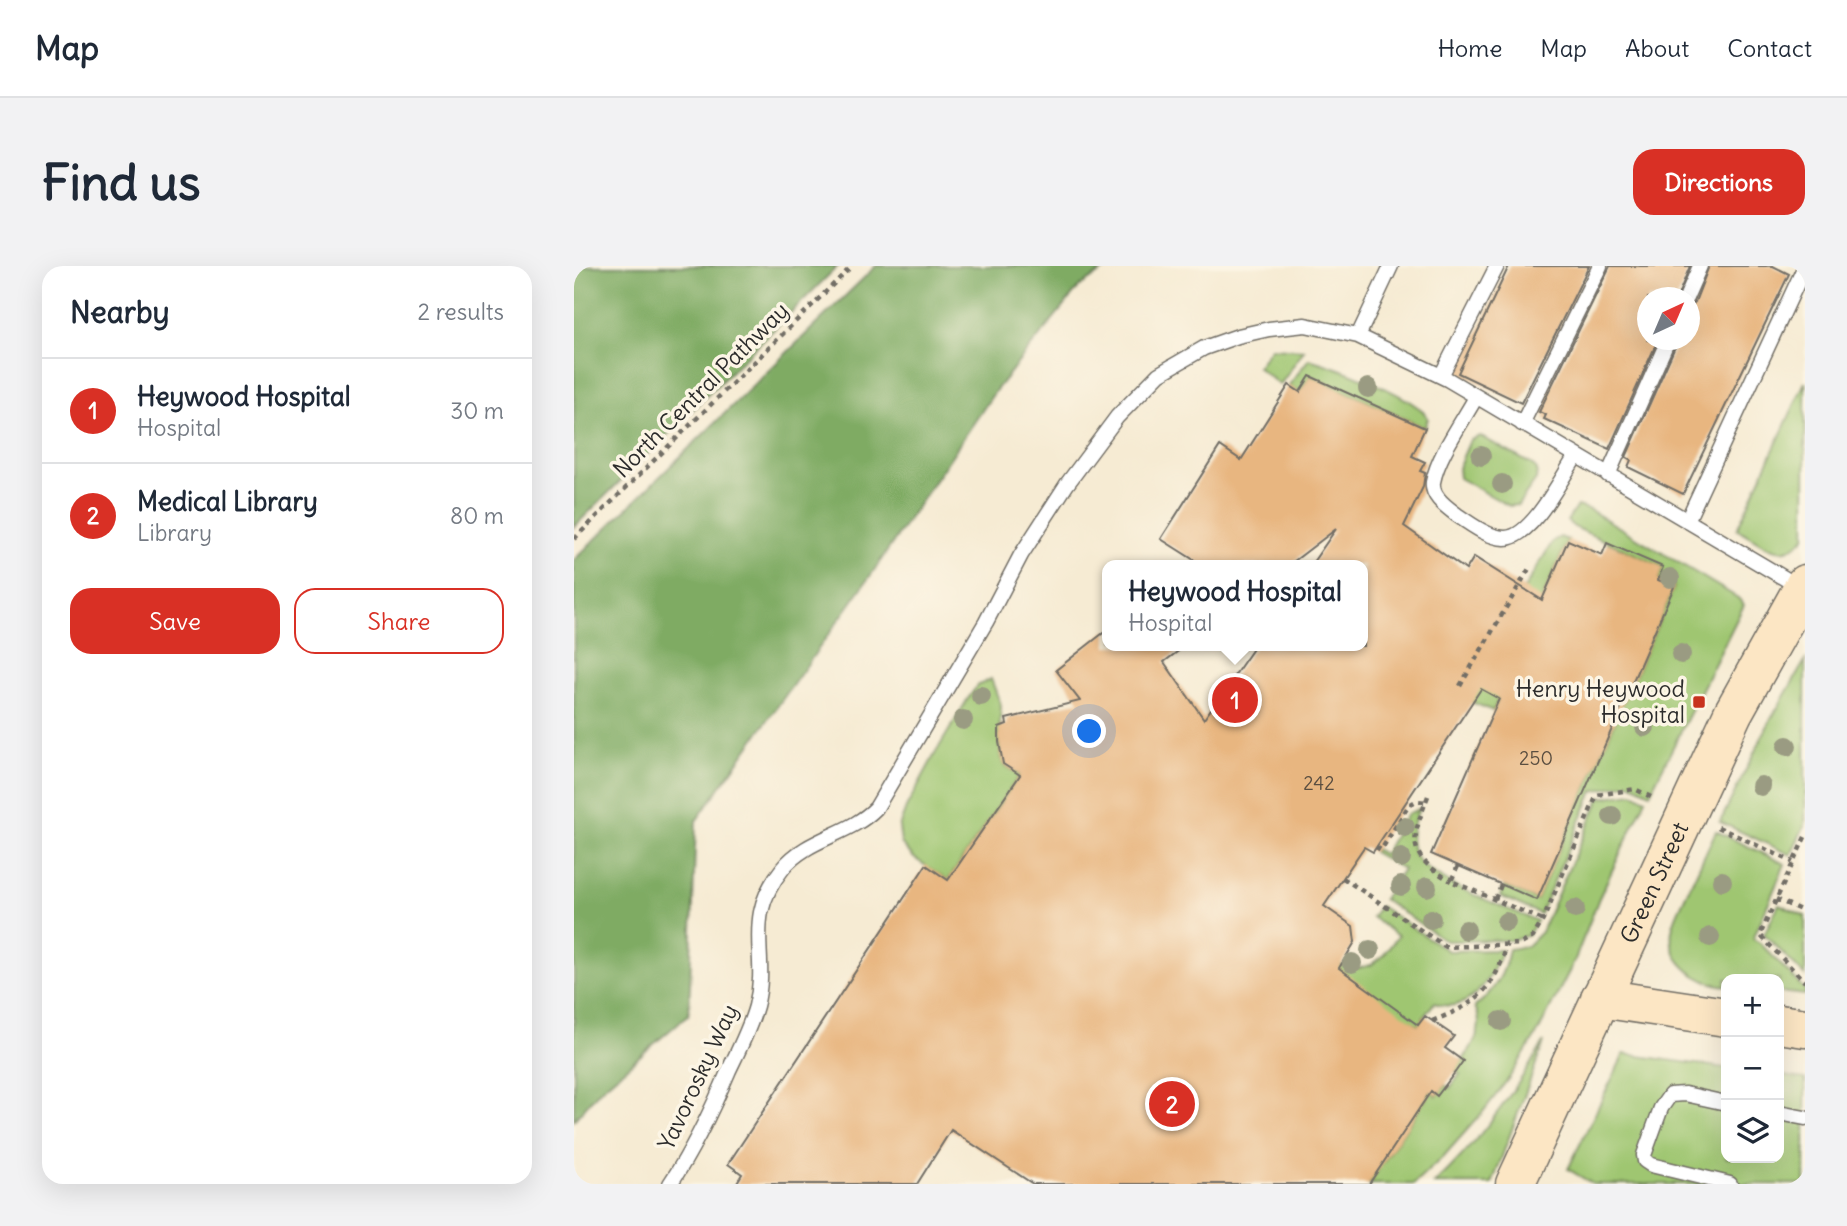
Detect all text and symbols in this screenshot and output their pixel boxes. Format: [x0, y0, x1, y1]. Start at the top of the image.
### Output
text: Map [35, 27, 99, 69]
text: Home [1438, 33, 1502, 63]
text: Map [1540, 33, 1587, 63]
text: About [1625, 33, 1689, 63]
text: Contact [1727, 33, 1812, 63]
button: Directions [1633, 149, 1805, 215]
text: Find us [42, 152, 200, 213]
north arrow [1637, 287, 1700, 350]
text: Nearby [70, 293, 170, 331]
street label: North Central Pathway [607, 296, 795, 484]
text: 2 results [418, 297, 504, 326]
text: Heywood Hospital [137, 380, 351, 413]
text: 1 [88, 396, 98, 425]
text: 30 m [450, 396, 504, 425]
text: Hospital [137, 413, 221, 442]
text: Medical Library [137, 485, 318, 518]
text: 2 [87, 501, 99, 530]
text: 80 m [450, 501, 504, 530]
text: Library [137, 518, 212, 547]
popup [1102, 560, 1368, 651]
text: Heywood Hospital [1128, 575, 1342, 608]
button: Save [70, 588, 280, 654]
button: Share [294, 588, 504, 654]
text: Hospital [1128, 608, 1212, 637]
pin: 1 [1212, 674, 1258, 726]
place label: Henry Heywood Hospital [1516, 674, 1685, 729]
marker: Henry Heywood Hospital [1691, 694, 1707, 710]
your location [1072, 714, 1106, 748]
house number: 250 [1519, 746, 1553, 770]
house number: 242 [1303, 771, 1335, 795]
street label: Green Street [1613, 817, 1695, 948]
map controls [1721, 974, 1784, 1163]
button: + [1721, 974, 1784, 1037]
street label: Yavorosky Way [651, 999, 744, 1154]
button: − [1721, 1037, 1784, 1100]
pin: 2 [1149, 1078, 1195, 1130]
button: layers [1721, 1100, 1784, 1163]

